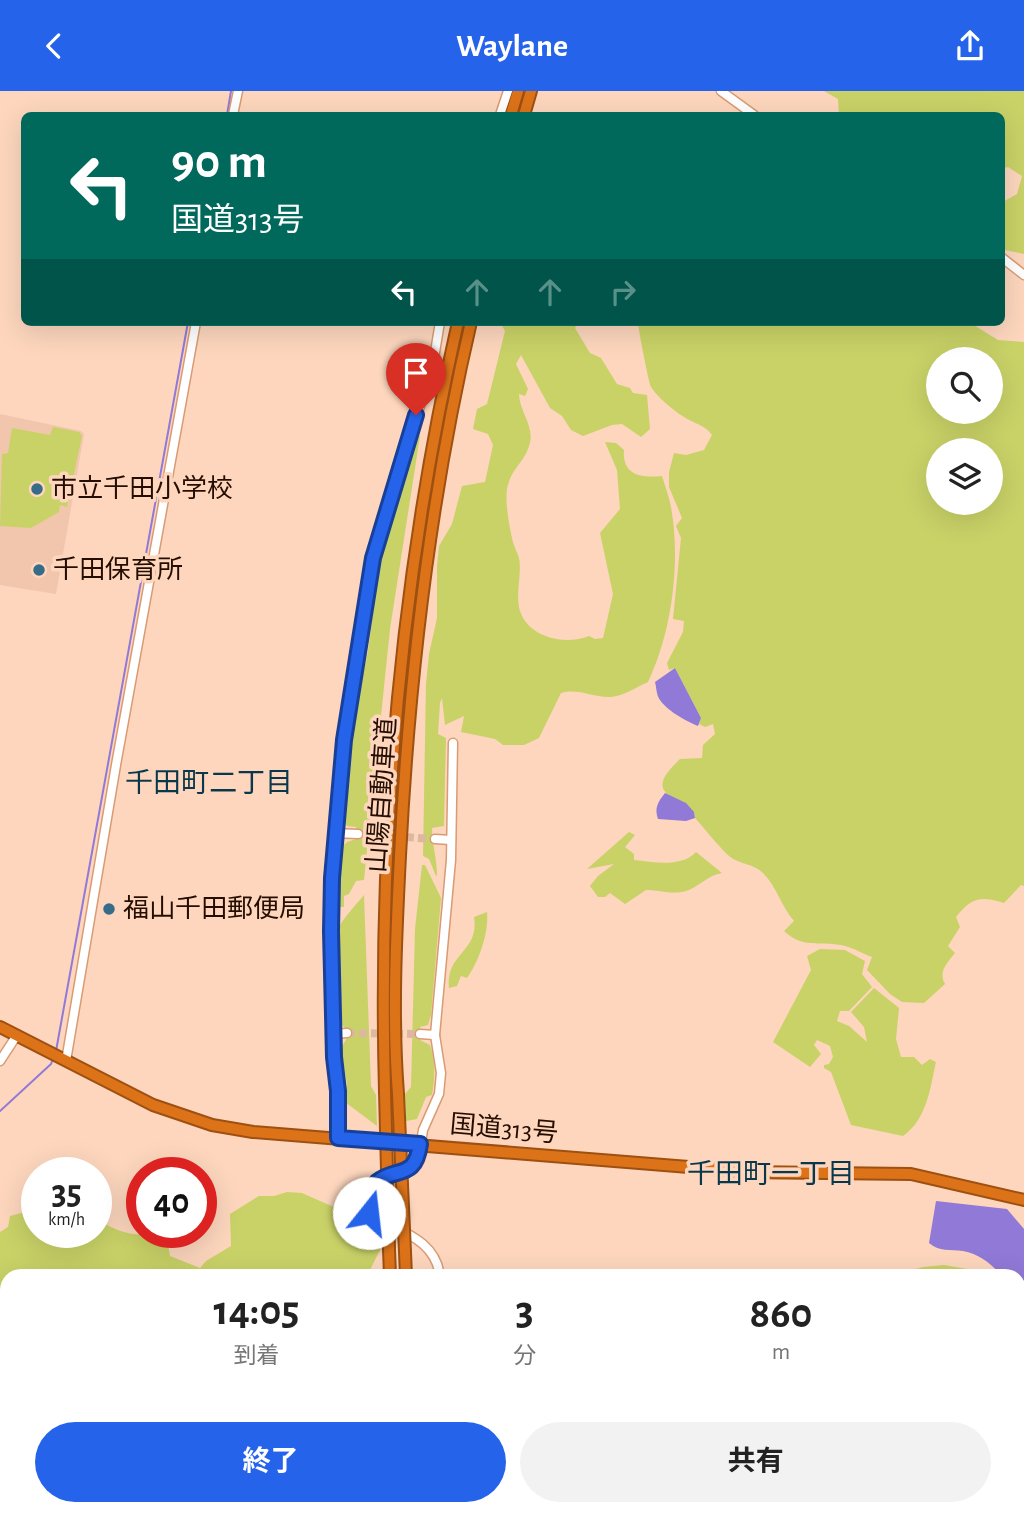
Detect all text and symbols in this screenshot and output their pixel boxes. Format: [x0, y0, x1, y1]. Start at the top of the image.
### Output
icon: back [35, 27, 73, 65]
icon: share [951, 27, 989, 65]
text: Waylane [456, 30, 568, 62]
text: 90 m [171, 138, 267, 187]
icon: left [56, 140, 147, 231]
text: 国道313号 [171, 204, 304, 236]
icon: left [385, 273, 423, 311]
icon: ahead [458, 273, 496, 311]
icon: ahead [531, 273, 569, 311]
icon: right [604, 273, 642, 311]
pin [386, 343, 446, 415]
map controls [926, 347, 1003, 515]
button: search [926, 347, 1003, 424]
icon: arrive [397, 354, 435, 392]
button: layers [926, 438, 1003, 515]
place label: 市立千田小学校 [51, 474, 233, 502]
marker: 市立千田小学校 [29, 481, 45, 497]
place label: 千田保育所 [53, 556, 183, 583]
marker: 千田保育所 [31, 562, 47, 578]
street label: 山陽自動車道 [362, 716, 400, 874]
district label: 千田町二丁目 [125, 769, 293, 798]
place label: 福山千田郵便局 [123, 895, 305, 922]
marker: 福山千田郵便局 [101, 901, 117, 917]
street label: 国道313号 [449, 1110, 559, 1147]
speed limit sign: 40 [126, 1157, 217, 1248]
district label: 千田町一丁目 [687, 1160, 855, 1189]
text: 35 [51, 1176, 82, 1211]
position arrow [332, 1176, 406, 1250]
text: km/h [48, 1211, 85, 1229]
text: 14:05 [214, 1290, 299, 1332]
text: 3 [515, 1290, 534, 1332]
text: 860 [750, 1293, 812, 1335]
text: m [772, 1341, 790, 1364]
text: 到着 [233, 1345, 279, 1368]
text: 分 [513, 1345, 536, 1368]
button: 終了 [35, 1422, 506, 1502]
button: 共有 [520, 1422, 991, 1502]

